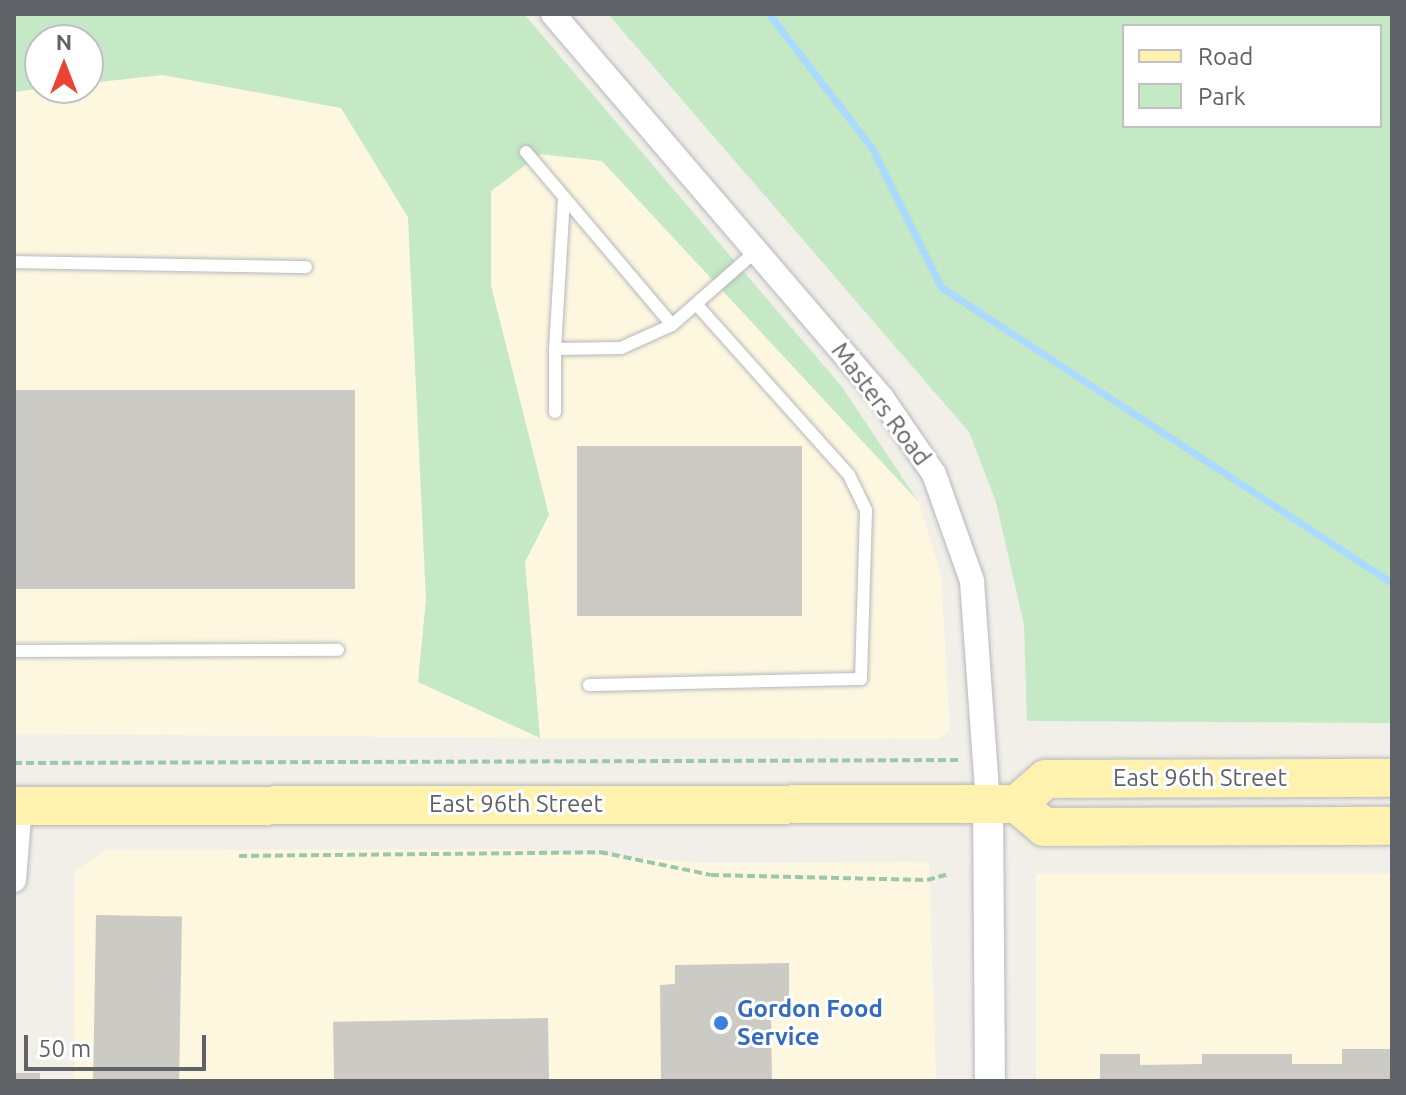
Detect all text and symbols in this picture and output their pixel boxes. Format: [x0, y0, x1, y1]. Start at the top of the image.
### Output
north arrow [24, 24, 104, 104]
legend [1122, 24, 1382, 128]
text: N [56, 29, 72, 54]
text: Road [1198, 43, 1253, 70]
text: Park [1198, 83, 1246, 110]
street label: Masters Road [825, 337, 937, 471]
street label: East 96th Street [1113, 764, 1287, 792]
street label: East 96th Street [429, 790, 603, 818]
place label: Gordon Food Service [737, 995, 883, 1051]
marker: Gordon Food Service [712, 1014, 730, 1032]
scale bar [28, 1019, 210, 1069]
text: 50 m [38, 1035, 91, 1062]

